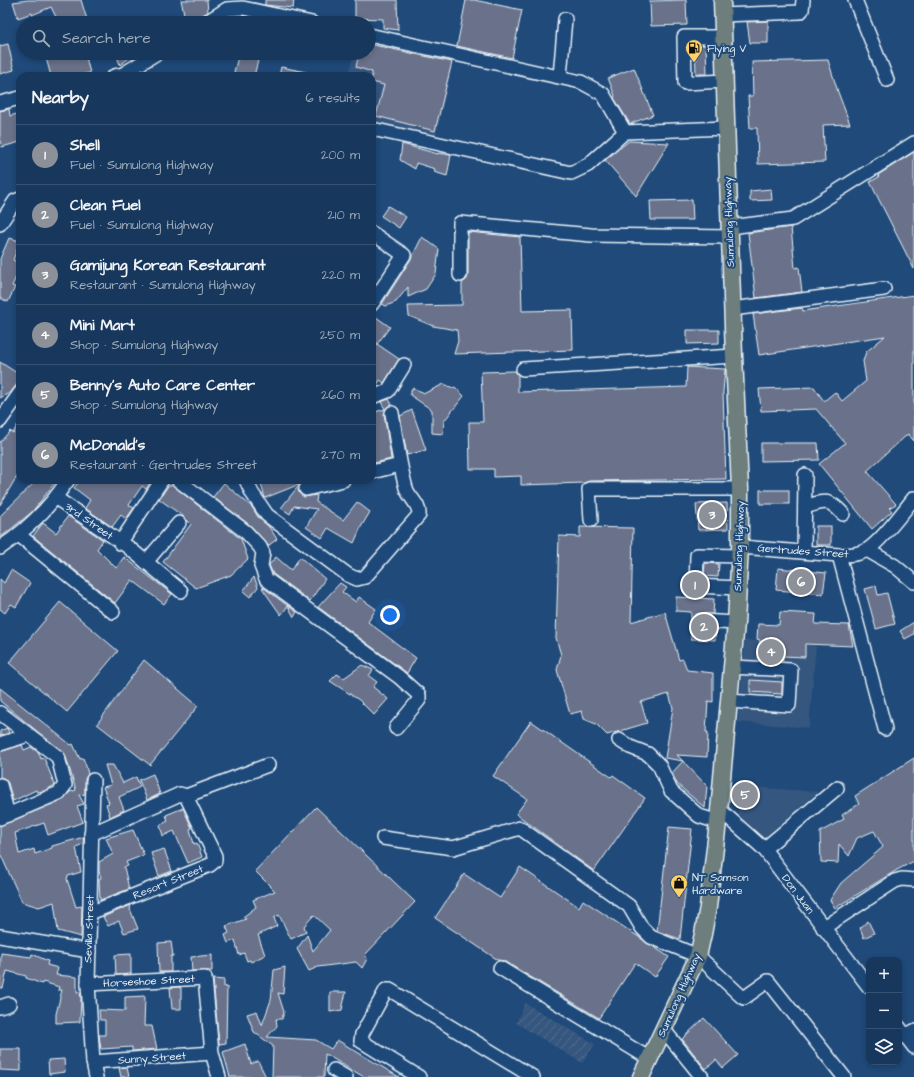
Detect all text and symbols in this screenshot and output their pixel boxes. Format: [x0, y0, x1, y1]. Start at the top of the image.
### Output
search box [16, 16, 376, 60]
icon: search [30, 27, 52, 49]
text: Search here [62, 28, 151, 49]
fuel station icon: Flying V [684, 38, 704, 63]
place label: Flying V [707, 41, 747, 57]
text: Nearby [32, 86, 89, 110]
text: 6 results [305, 89, 360, 107]
text: Shell [70, 135, 100, 156]
text: 1 [44, 146, 46, 164]
text: 200 m [321, 146, 360, 164]
text: Fuel · Sumulong Highway [70, 156, 214, 174]
street label: Sumulong Highway [720, 177, 739, 267]
text: Clean Fuel [70, 195, 141, 216]
text: 2 [41, 206, 49, 224]
text: 210 m [327, 206, 360, 224]
text: Fuel · Sumulong Highway [70, 216, 214, 234]
text: Gamijung Korean Restaurant [70, 255, 266, 276]
text: 3 [42, 266, 48, 284]
text: 220 m [322, 266, 360, 284]
text: Restaurant · Sumulong Highway [70, 276, 256, 294]
text: Mini Mart [70, 315, 135, 336]
text: 4 [41, 326, 49, 344]
text: 250 m [320, 326, 360, 344]
text: Shop · Sumulong Highway [70, 336, 218, 354]
text: Benny's Auto Care Center [70, 375, 255, 396]
text: 5 [40, 386, 50, 404]
text: 260 m [321, 386, 360, 404]
text: Shop · Sumulong Highway [70, 396, 218, 414]
text: McDonald's [70, 435, 145, 456]
text: 6 [41, 446, 49, 464]
text: 270 m [321, 446, 360, 464]
text: Restaurant · Gertrudes Street [70, 456, 257, 474]
street label: 3rd Street [62, 499, 117, 543]
pin: 3 [699, 500, 725, 530]
street label: Sumulong Highway [730, 501, 749, 591]
street label: Gertrudes Street [757, 540, 850, 562]
pin: 6 [788, 567, 814, 597]
pin: 1 [682, 570, 708, 600]
your location [380, 605, 400, 625]
pin: 2 [691, 612, 717, 642]
pin: 4 [758, 637, 784, 667]
pin: 5 [732, 780, 758, 810]
street label: Resort Street [131, 861, 206, 903]
place label: NT Samson Hardware [692, 870, 749, 898]
street label: Don Juan [778, 871, 818, 917]
shop icon: NT Samson Hardware [669, 873, 689, 898]
street label: Sevilla Street [80, 894, 98, 963]
street label: Sumulong Highway [654, 951, 705, 1040]
map controls [866, 957, 902, 1065]
button: + [866, 957, 902, 993]
street label: Horseshoe Street [103, 971, 196, 991]
button: − [866, 993, 902, 1029]
button: layers [866, 1029, 902, 1065]
street label: Sunny Street [118, 1048, 187, 1069]

